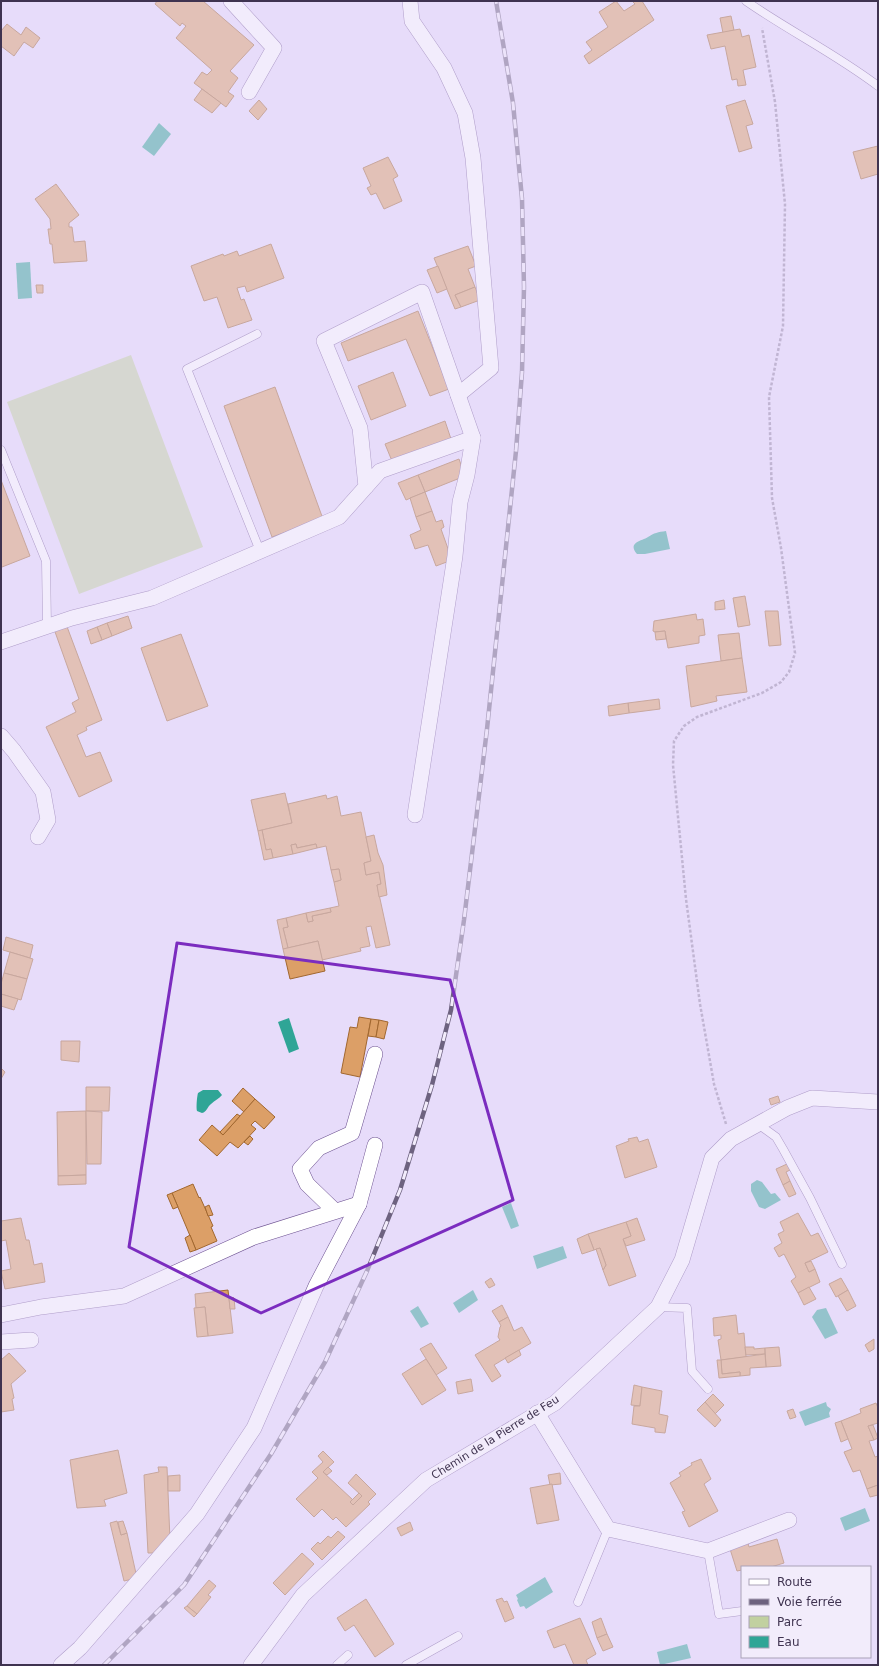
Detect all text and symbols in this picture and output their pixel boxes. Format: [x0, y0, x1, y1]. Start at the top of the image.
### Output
street label: Chemin de la Pierre de Feu [429, 1393, 561, 1482]
legend [741, 1566, 871, 1658]
text: Route [777, 1575, 812, 1589]
text: Voie ferrée [777, 1595, 842, 1609]
text: Parc [777, 1615, 802, 1629]
text: Eau [777, 1635, 800, 1649]

